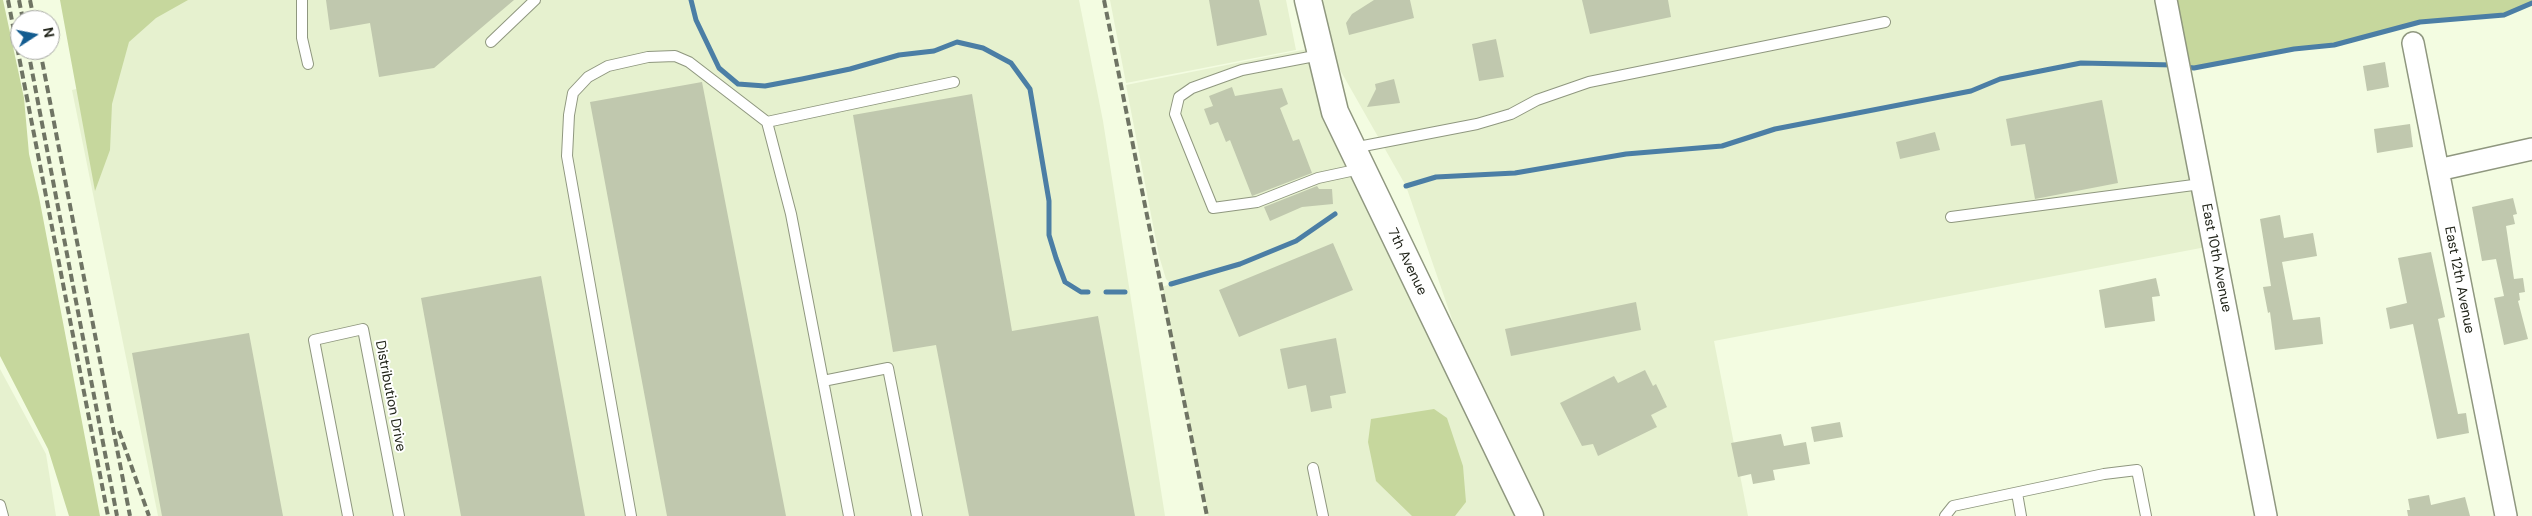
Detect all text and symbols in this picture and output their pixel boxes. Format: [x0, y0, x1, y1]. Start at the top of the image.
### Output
north arrow [10, 10, 60, 60]
text: N [39, 26, 59, 39]
street label: East 10th Avenue [2197, 202, 2235, 314]
street label: East 12th Avenue [2440, 225, 2478, 335]
street label: 7th Avenue [1384, 226, 1430, 298]
street label: Distribution Drive [371, 339, 409, 453]

